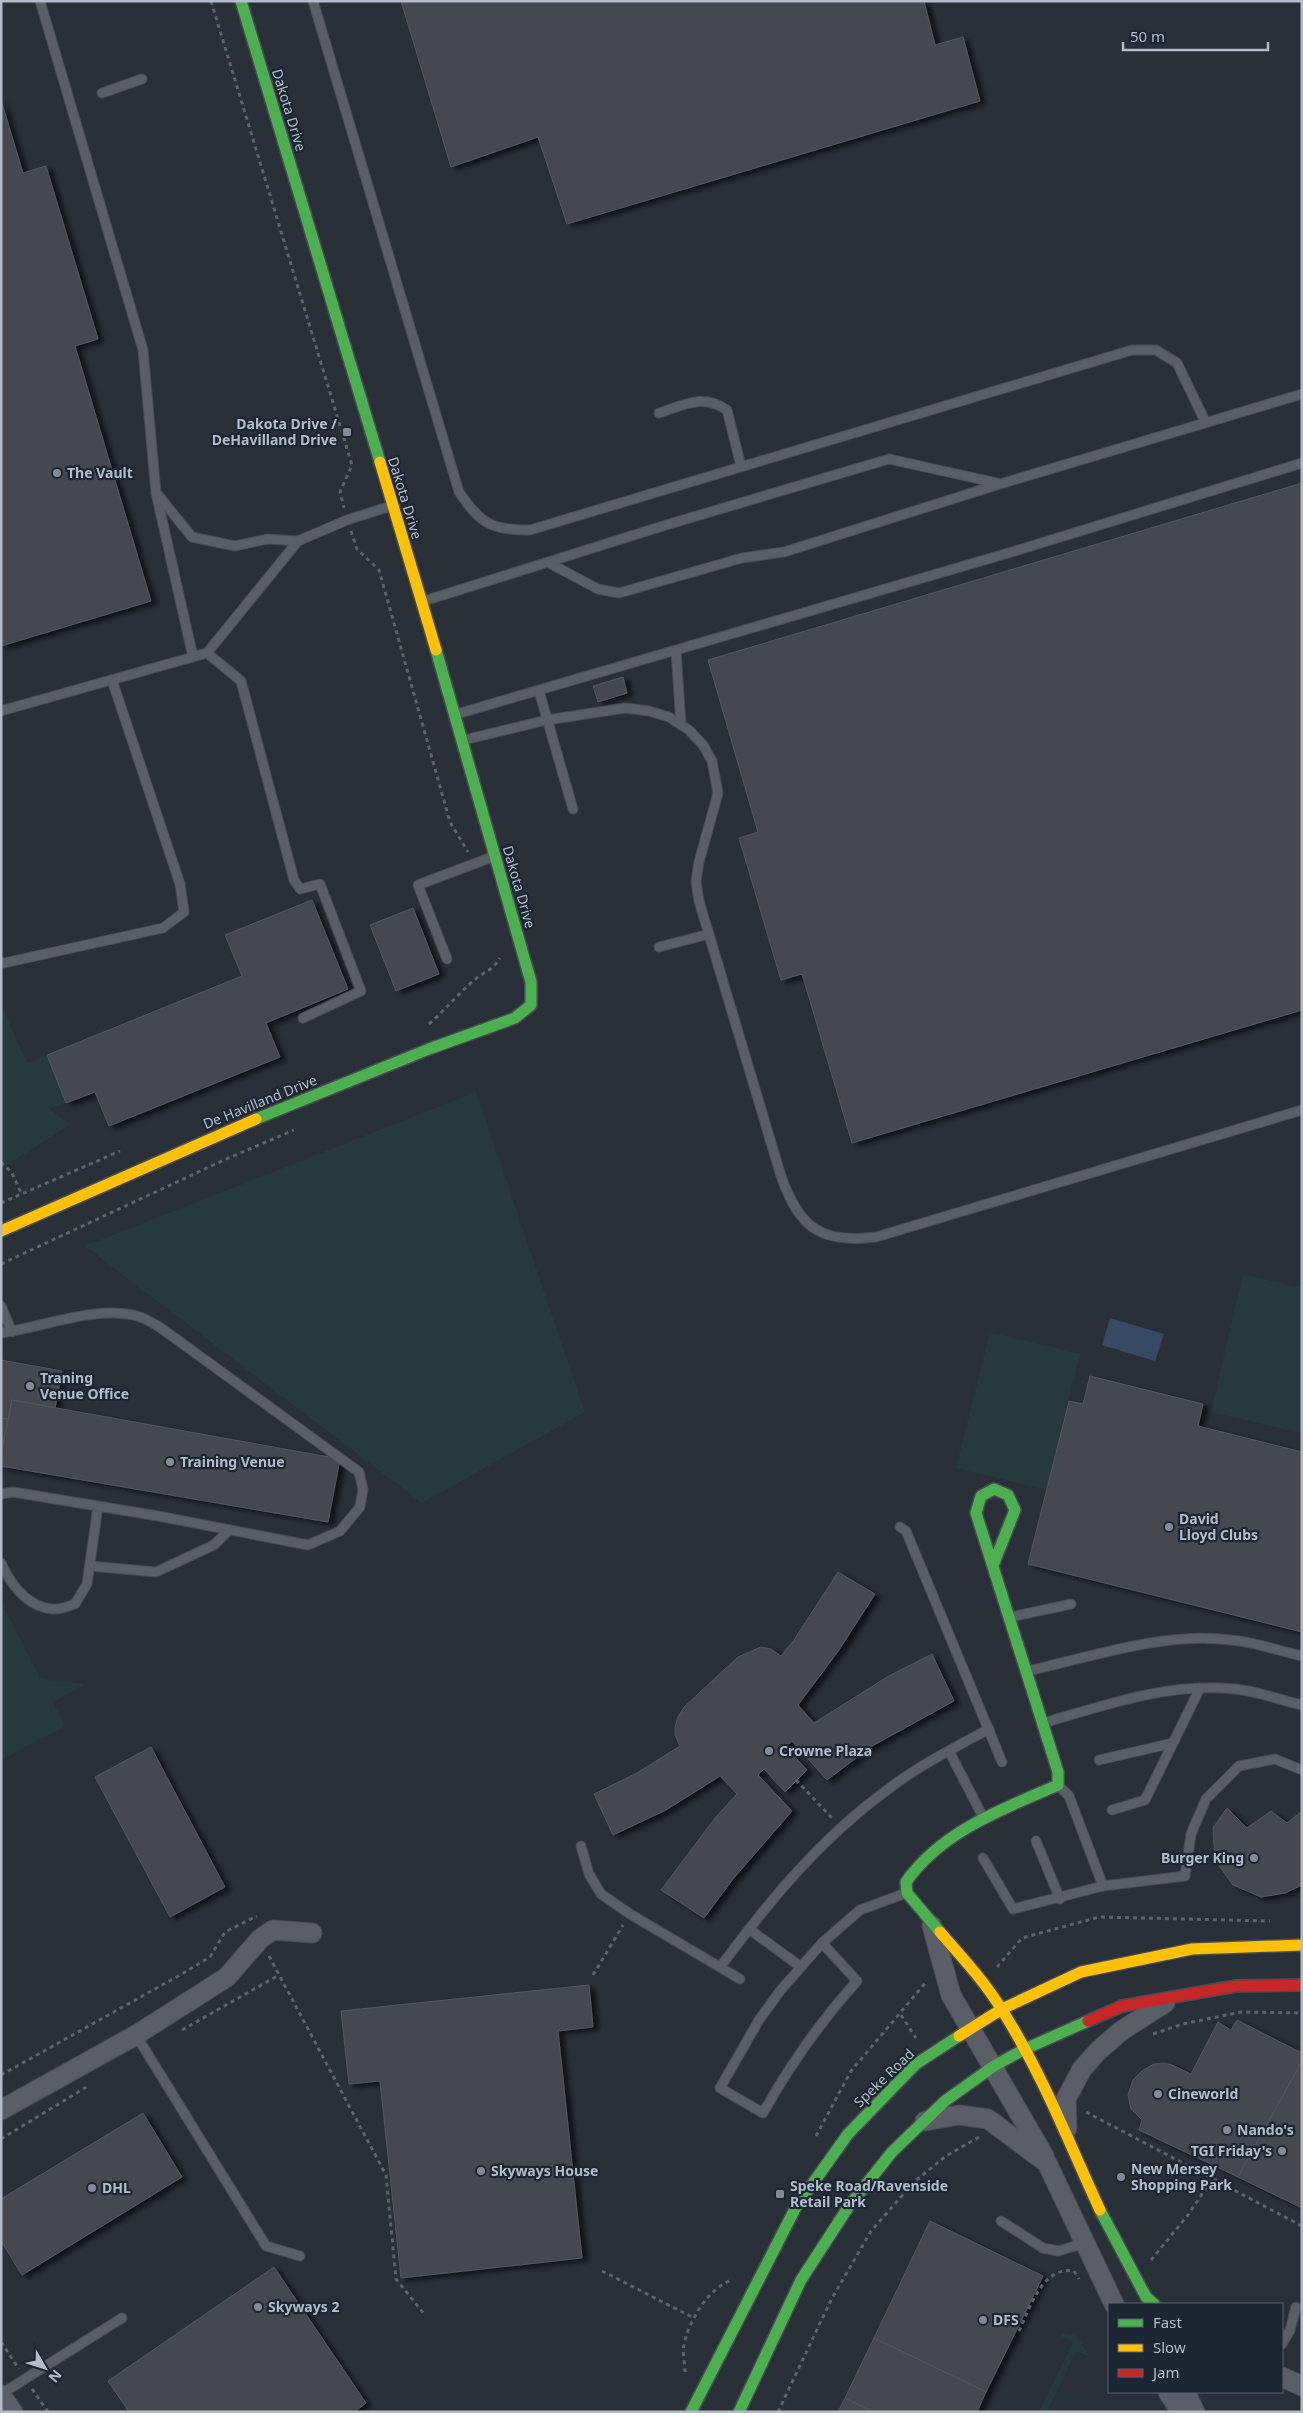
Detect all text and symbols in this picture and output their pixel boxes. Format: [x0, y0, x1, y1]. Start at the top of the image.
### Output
scale bar [1123, 20, 1268, 52]
text: 50 m [1130, 26, 1165, 46]
street label: Dakota Drive [268, 66, 311, 153]
place label: Dakota Drive / DeHavilland Drive [212, 414, 337, 449]
marker: Dakota Drive / DeHavilland Drive [341, 426, 353, 438]
street label: Dakota Drive [384, 454, 427, 541]
place label: The Vault [67, 463, 133, 482]
marker: The Vault [51, 467, 63, 479]
street label: Dakota Drive [499, 843, 540, 931]
street label: De Havilland Drive [200, 1070, 320, 1133]
place label: Traning Venue Office [40, 1368, 129, 1403]
marker: Traning Venue Office [24, 1380, 36, 1392]
place label: Training Venue [180, 1452, 285, 1471]
marker: Training Venue [164, 1456, 176, 1468]
place label: David Lloyd Clubs [1179, 1509, 1258, 1544]
marker: David Lloyd Clubs [1163, 1521, 1175, 1533]
place label: Crowne Plaza [779, 1741, 872, 1760]
marker: Crowne Plaza [763, 1745, 775, 1757]
place label: Burger King [1161, 1848, 1244, 1867]
marker: Burger King [1248, 1852, 1260, 1864]
street label: Speke Road [849, 2044, 918, 2111]
place label: Cineworld [1168, 2084, 1238, 2103]
marker: Cineworld [1152, 2088, 1164, 2100]
place label: Nando's [1237, 2120, 1294, 2139]
marker: Nando's [1221, 2124, 1233, 2136]
place label: TGI Friday's [1191, 2141, 1272, 2160]
marker: TGI Friday's [1276, 2145, 1288, 2157]
place label: New Mersey Shopping Park [1131, 2159, 1232, 2194]
place label: Skyways House [491, 2161, 598, 2180]
marker: Skyways House [475, 2165, 487, 2177]
marker: New Mersey Shopping Park [1115, 2171, 1127, 2183]
place label: Speke Road/Ravenside Retail Park [790, 2176, 948, 2211]
place label: DHL [102, 2178, 131, 2197]
marker: DHL [86, 2182, 98, 2194]
marker: Speke Road/Ravenside Retail Park [774, 2188, 786, 2200]
place label: Skyways 2 [268, 2297, 339, 2316]
marker: Skyways 2 [252, 2301, 264, 2313]
legend [1108, 2303, 1283, 2393]
place label: DFS [993, 2310, 1019, 2329]
text: Fast [1153, 2312, 1182, 2332]
marker: DFS [977, 2314, 989, 2326]
text: Slow [1153, 2337, 1186, 2357]
north arrow [20, 2343, 70, 2393]
text: Jam [1151, 2362, 1180, 2382]
text: N [45, 2366, 66, 2387]

